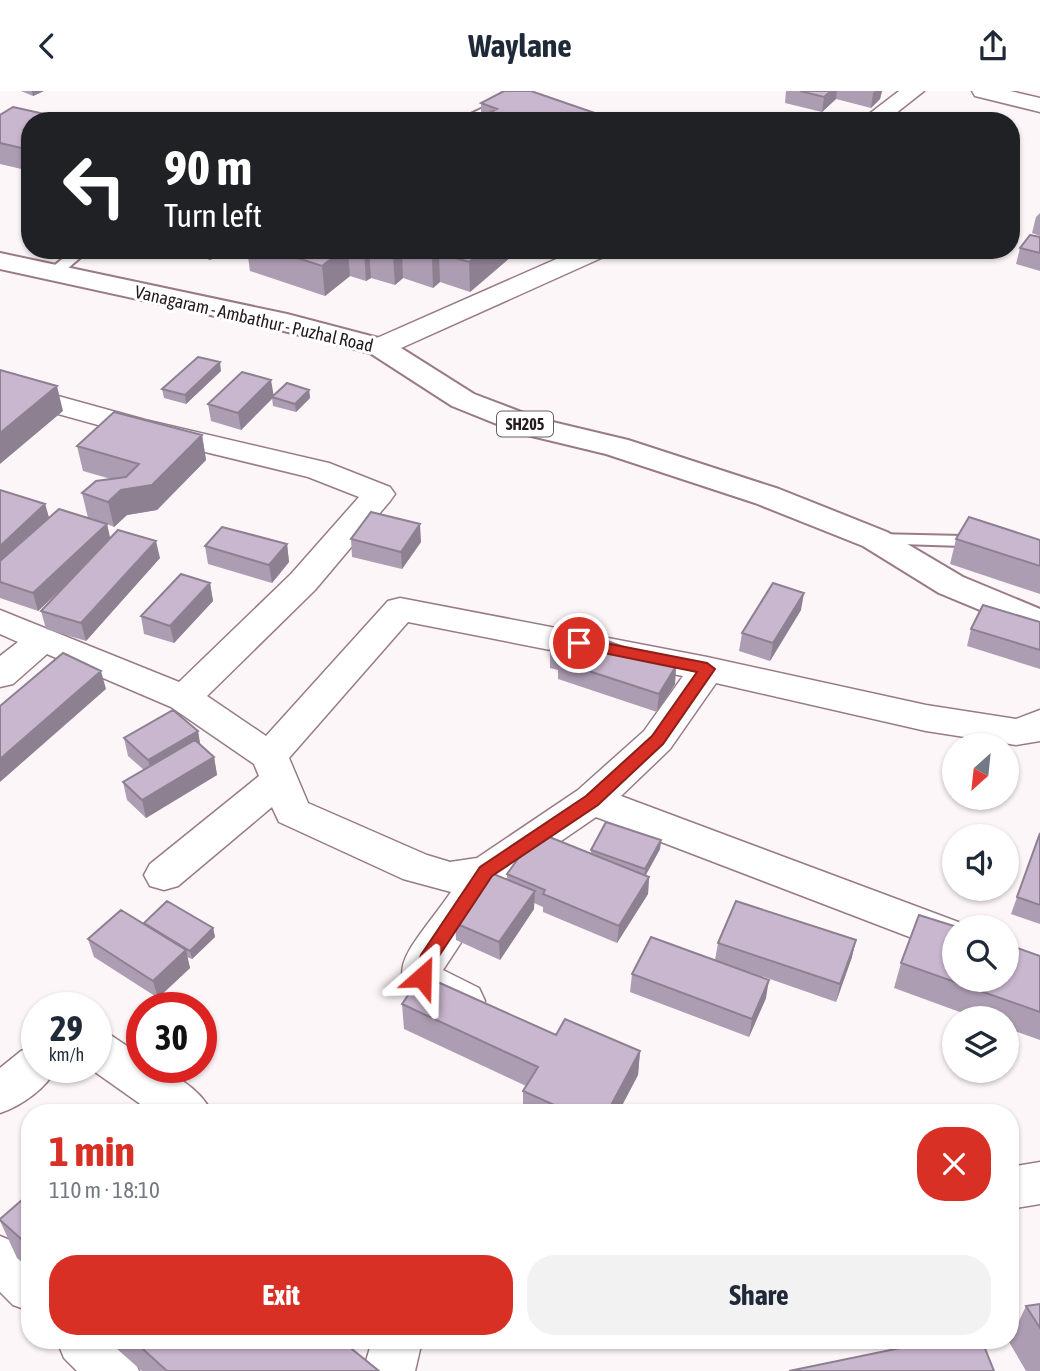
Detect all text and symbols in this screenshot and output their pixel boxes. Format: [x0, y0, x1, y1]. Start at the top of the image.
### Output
icon: back [28, 27, 66, 65]
text: Waylane [468, 27, 572, 64]
icon: share [974, 27, 1012, 65]
text: 90 m [164, 139, 252, 195]
icon: left [49, 140, 140, 231]
text: Turn left [164, 197, 262, 234]
street label: Vanagaram - Ambathur - Puzhal Road [133, 281, 375, 356]
road number: SH205 [497, 411, 553, 437]
pin [549, 613, 609, 673]
icon: arrive [560, 624, 598, 662]
north arrow [942, 733, 1018, 810]
map controls [942, 733, 1019, 1083]
button: sound [942, 824, 1019, 901]
button: search [942, 915, 1019, 992]
position arrow [385, 940, 459, 1014]
speed limit sign: 30 [126, 992, 217, 1083]
button: layers [942, 1006, 1019, 1083]
text: 29 [50, 1008, 83, 1048]
text: km/h [49, 1044, 84, 1065]
text: 1 min [49, 1127, 135, 1175]
button: close [917, 1127, 991, 1201]
text: 110 m · 18:10 [49, 1177, 160, 1203]
button: Exit [49, 1255, 513, 1335]
button: Share [527, 1255, 991, 1335]

